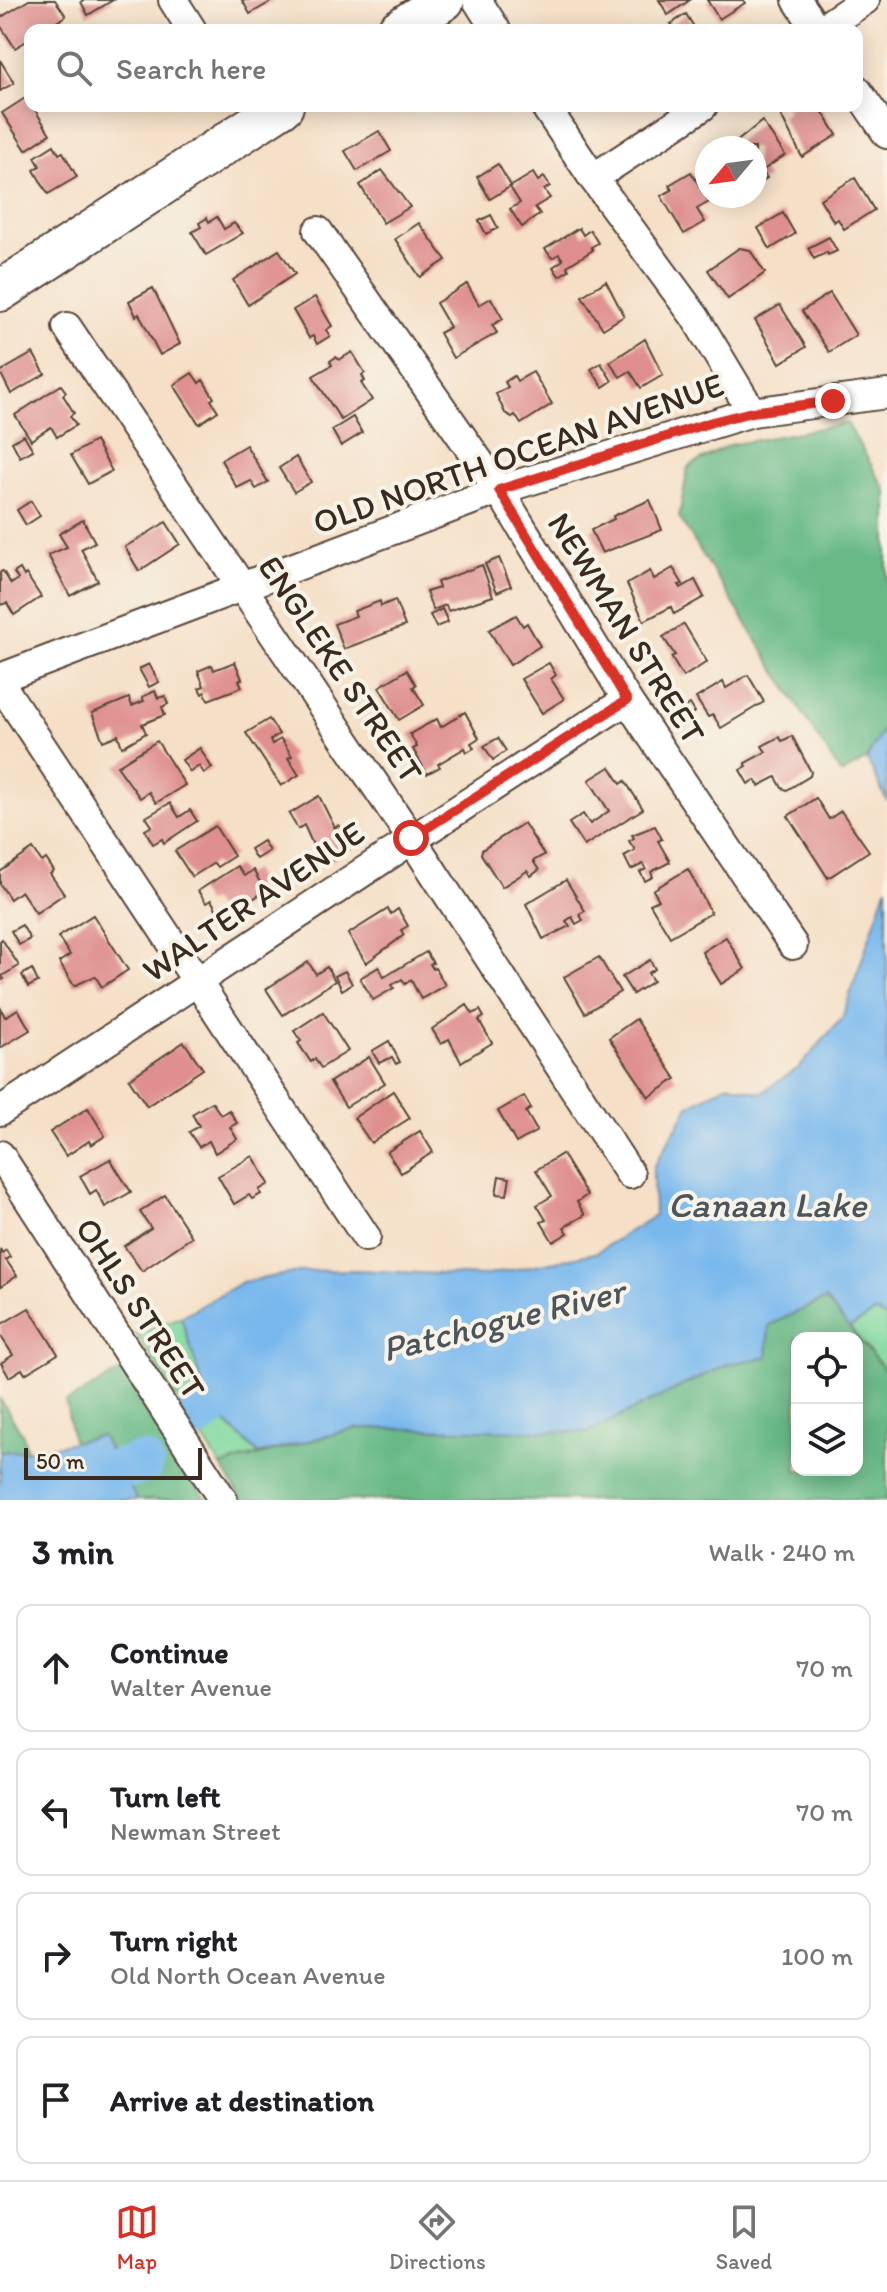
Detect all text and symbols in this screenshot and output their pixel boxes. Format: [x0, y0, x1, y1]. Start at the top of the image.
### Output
search box [24, 24, 863, 112]
icon: search [52, 46, 96, 90]
text: Search here [116, 50, 266, 87]
north arrow [695, 136, 767, 208]
street label: OLD NORTH OCEAN AVENUE [307, 364, 729, 543]
route end [815, 383, 851, 419]
street label: NEWMAN STREET [539, 505, 714, 752]
street label: ENGLEKE STREET [249, 548, 432, 791]
street label: WALTER AVENUE [135, 812, 372, 991]
route start [393, 820, 429, 856]
water label: Canaan Lake [668, 1183, 868, 1226]
street label: OHLS STREET [67, 1210, 214, 1407]
water label: Patchogue River [377, 1268, 632, 1370]
map controls [791, 1332, 863, 1476]
button: locate [791, 1332, 863, 1404]
button: layers [791, 1404, 863, 1476]
scale bar [24, 1444, 202, 1480]
text: 50 m [36, 1448, 85, 1475]
text: 3 min [32, 1532, 114, 1573]
text: Walk · 240 m [709, 1536, 855, 1568]
text: Continue [110, 1634, 229, 1671]
icon: ahead [34, 1646, 78, 1690]
text: 70 m [796, 1652, 853, 1684]
text: Walter Avenue [110, 1671, 272, 1703]
text: Turn left [110, 1778, 221, 1815]
icon: left [34, 1790, 78, 1834]
text: 70 m [796, 1796, 853, 1828]
text: Newman Street [110, 1815, 281, 1847]
text: Turn right [110, 1922, 238, 1959]
icon: right [34, 1934, 78, 1978]
text: 100 m [781, 1940, 853, 1972]
text: Old North Ocean Avenue [110, 1959, 386, 1991]
icon: arrive [34, 2078, 78, 2122]
text: Arrive at destination [110, 2082, 374, 2119]
tab: Map [115, 2200, 159, 2275]
tab: Directions [389, 2200, 486, 2275]
tab: Saved [716, 2200, 772, 2275]

